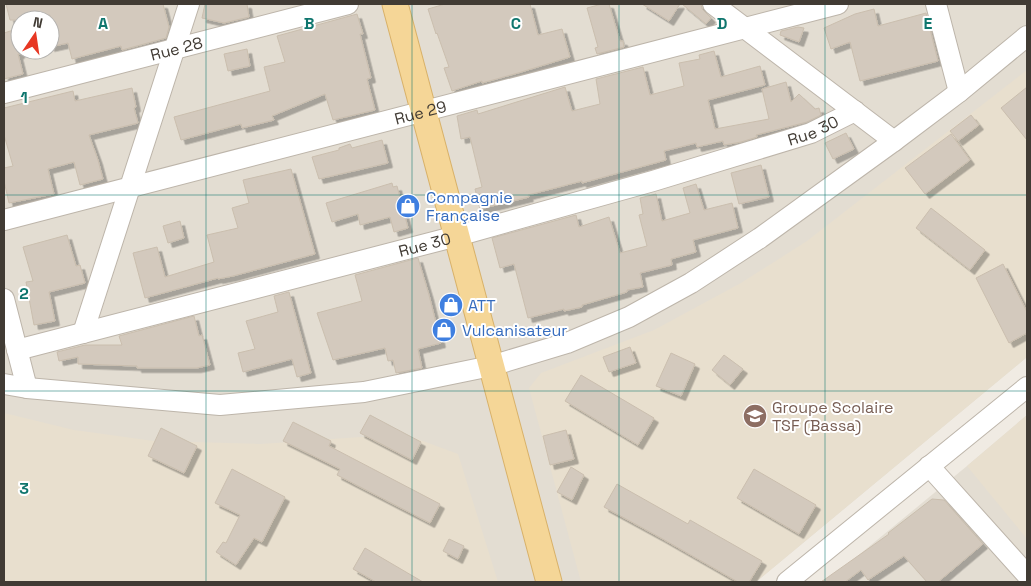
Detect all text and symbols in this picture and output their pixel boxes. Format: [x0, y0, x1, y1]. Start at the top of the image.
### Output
north arrow [10, 10, 60, 60]
text: N [31, 13, 45, 32]
text: A [98, 13, 108, 34]
text: B [304, 13, 314, 34]
text: C [511, 13, 521, 34]
text: D [717, 13, 727, 34]
text: E [924, 13, 933, 34]
street label: Rue 28 [148, 32, 205, 66]
text: 1 [20, 87, 28, 108]
street label: Rue 29 [392, 96, 449, 129]
street label: Rue 30 [785, 111, 842, 150]
place label: Compagnie Française [426, 187, 513, 226]
shop icon: Compagnie Française [395, 193, 421, 219]
street label: Rue 30 [396, 228, 453, 262]
text: 2 [19, 283, 29, 304]
shop icon: ATT [438, 292, 464, 318]
place label: ATT [468, 295, 496, 316]
shop icon: Vulcanisateur [431, 317, 457, 343]
place label: Vulcanisateur [462, 320, 567, 341]
place label: Groupe Scolaire TSF (Bassa) [772, 397, 893, 436]
school or university icon: Groupe Scolaire TSF (Bassa) [742, 403, 768, 429]
text: 3 [19, 478, 29, 499]

